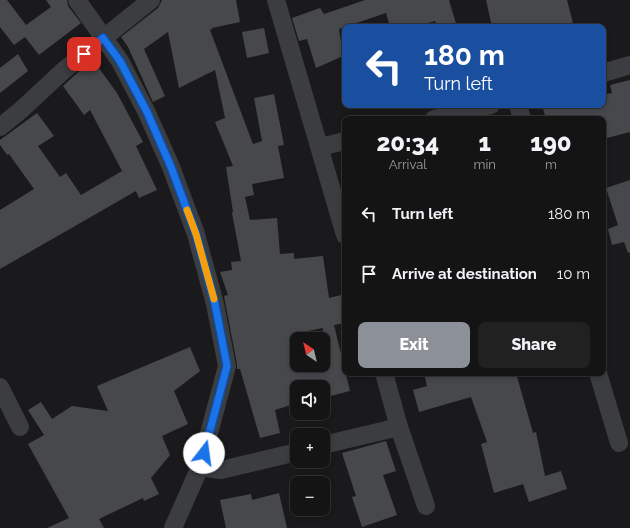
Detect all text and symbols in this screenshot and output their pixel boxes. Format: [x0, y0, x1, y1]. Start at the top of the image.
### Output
pin [67, 37, 101, 71]
text: 180 m [424, 39, 505, 72]
icon: left [358, 40, 410, 92]
icon: arrive [73, 43, 95, 65]
text: Turn left [424, 73, 493, 94]
text: 20:34 [376, 128, 439, 157]
text: 1 [478, 128, 491, 157]
text: 190 [530, 128, 572, 157]
text: Arrival [389, 157, 427, 172]
text: min [474, 157, 496, 172]
text: m [545, 157, 557, 172]
icon: left [358, 203, 380, 225]
text: Turn left [392, 205, 453, 223]
text: 180 m [548, 205, 590, 223]
icon: arrive [358, 263, 380, 285]
text: Arrive at destination [392, 265, 537, 283]
text: 10 m [557, 265, 590, 283]
button: Exit [358, 322, 470, 368]
button: Share [478, 322, 590, 368]
north arrow [290, 332, 330, 372]
map controls [290, 332, 330, 516]
button: sound [290, 380, 330, 420]
button: + [290, 428, 330, 468]
position arrow [183, 432, 225, 474]
button: − [290, 476, 330, 516]

